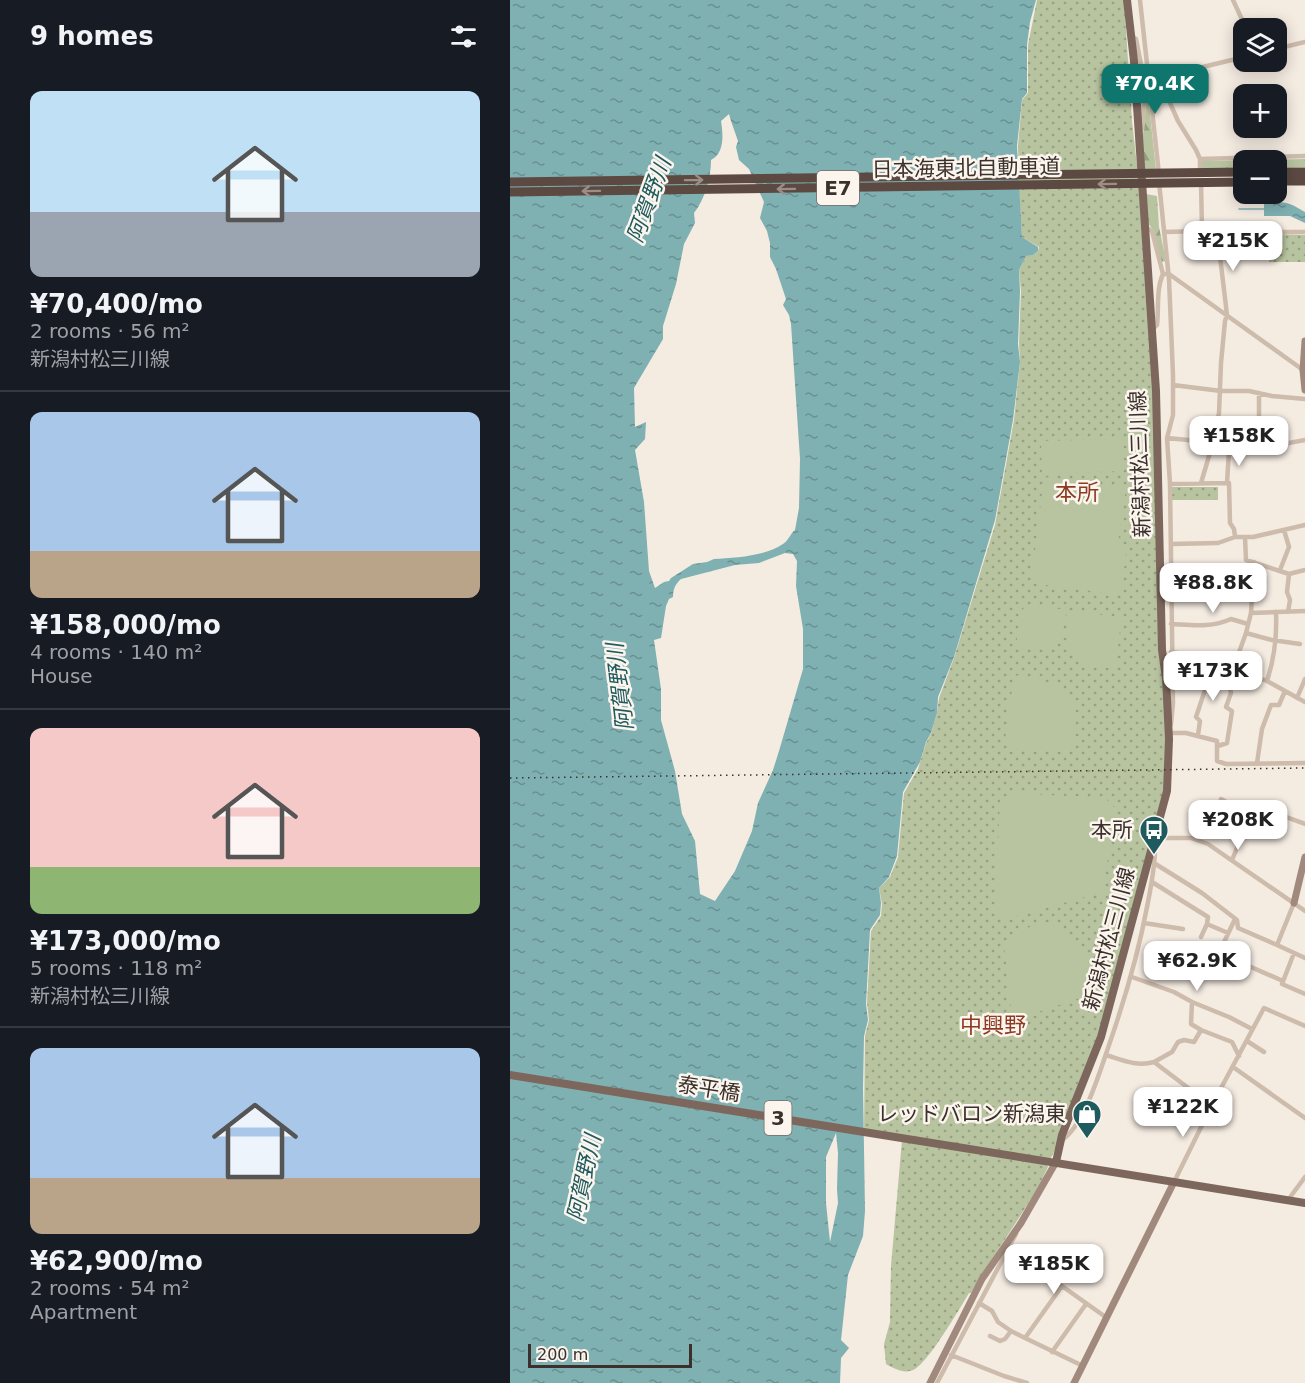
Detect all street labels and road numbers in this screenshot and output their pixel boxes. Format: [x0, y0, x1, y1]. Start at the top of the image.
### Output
street label: 日本海東北自動車道 [871, 154, 1061, 182]
road number: E7 [817, 171, 859, 205]
street label: 新潟村松三川線 [1125, 390, 1155, 538]
street label: 新潟村松三川線 [1078, 865, 1140, 1013]
street label: 泰平橋 [676, 1072, 742, 1106]
road number: 3 [764, 1101, 792, 1135]

